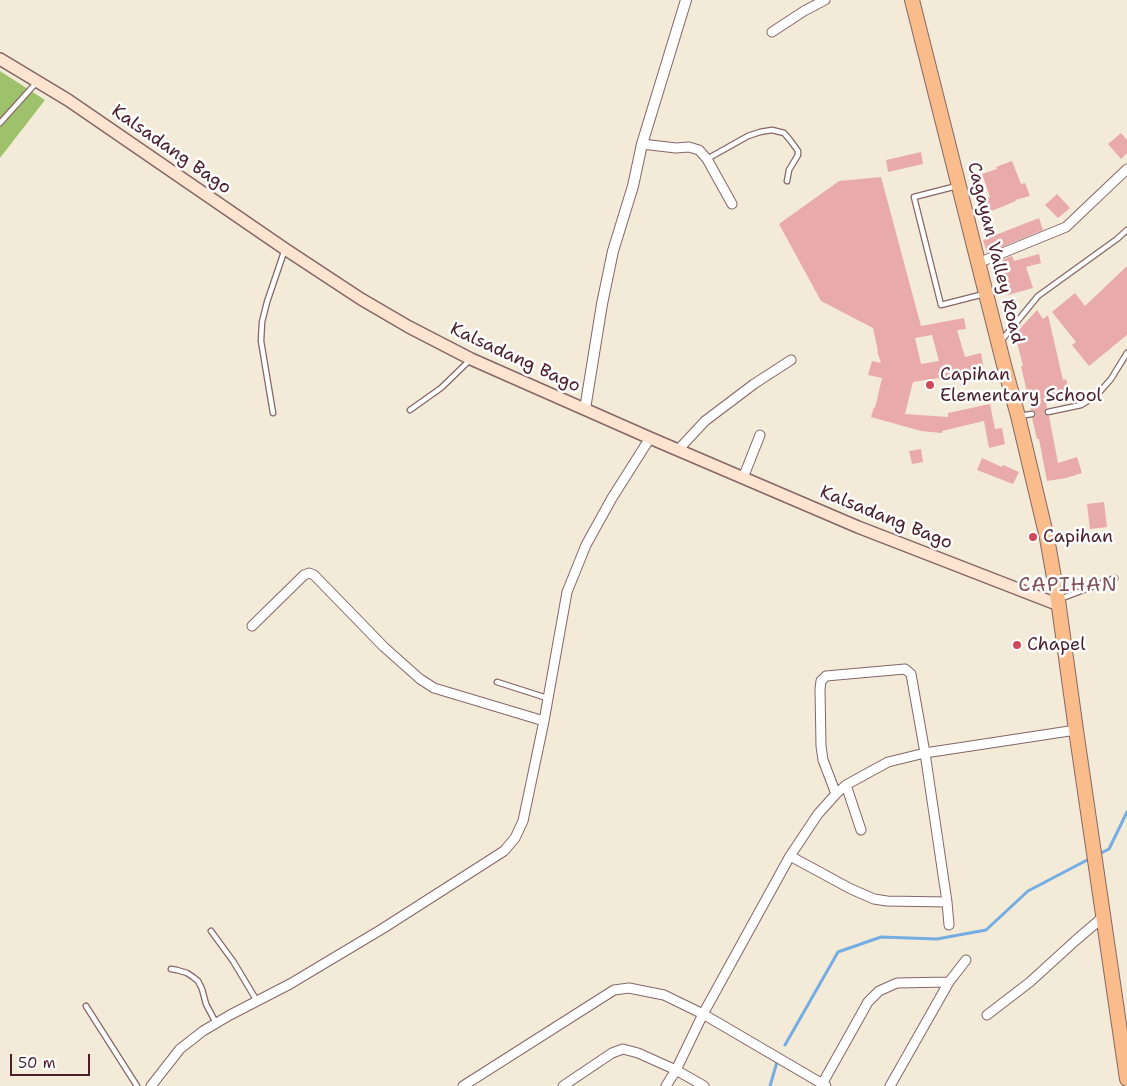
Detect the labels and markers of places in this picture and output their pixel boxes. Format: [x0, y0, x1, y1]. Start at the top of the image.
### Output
place label: Capihan Elementary School [940, 364, 1102, 406]
marker: Capihan Elementary School [924, 379, 936, 391]
place label: Capihan [1043, 526, 1113, 548]
marker: Capihan [1027, 531, 1039, 543]
place label: Chapel [1027, 634, 1086, 656]
marker: Chapel [1011, 639, 1023, 651]

